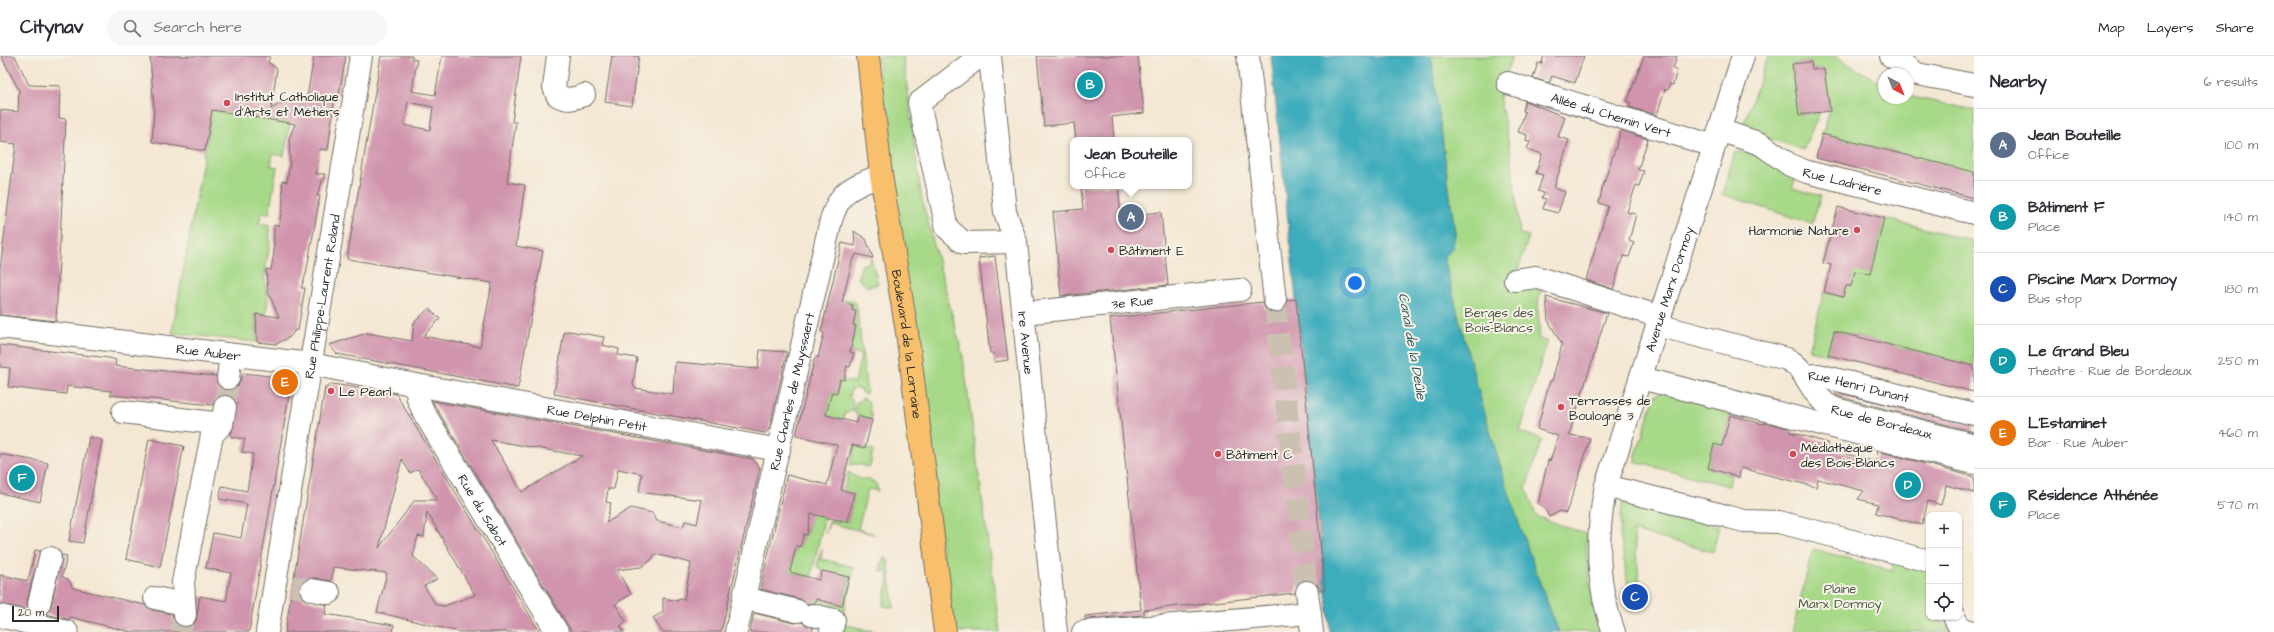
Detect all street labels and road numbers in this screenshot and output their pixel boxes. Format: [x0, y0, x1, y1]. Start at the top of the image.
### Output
street label: Allée du Chemin Vert [1549, 89, 1674, 143]
street label: Rue Ladrière [1801, 163, 1884, 200]
street label: Rue Philippe-Laurent Roland [300, 213, 345, 380]
street label: Avenue Marx Dormoy [1641, 224, 1699, 354]
street label: Boulevard de la Lorraine [887, 268, 926, 420]
street label: 3e Rue [1111, 291, 1154, 314]
street label: Rue Charles de Muyssaert [766, 310, 820, 472]
street label: 1re Avenue [1013, 310, 1038, 375]
street label: Rue Auber [175, 340, 242, 366]
street label: Rue Henri Dunant [1807, 367, 1912, 408]
street label: Rue de Bordeaux [1829, 400, 1935, 444]
street label: Rue Delphin Petit [545, 401, 649, 436]
street label: Rue du Sabot [453, 471, 511, 551]

